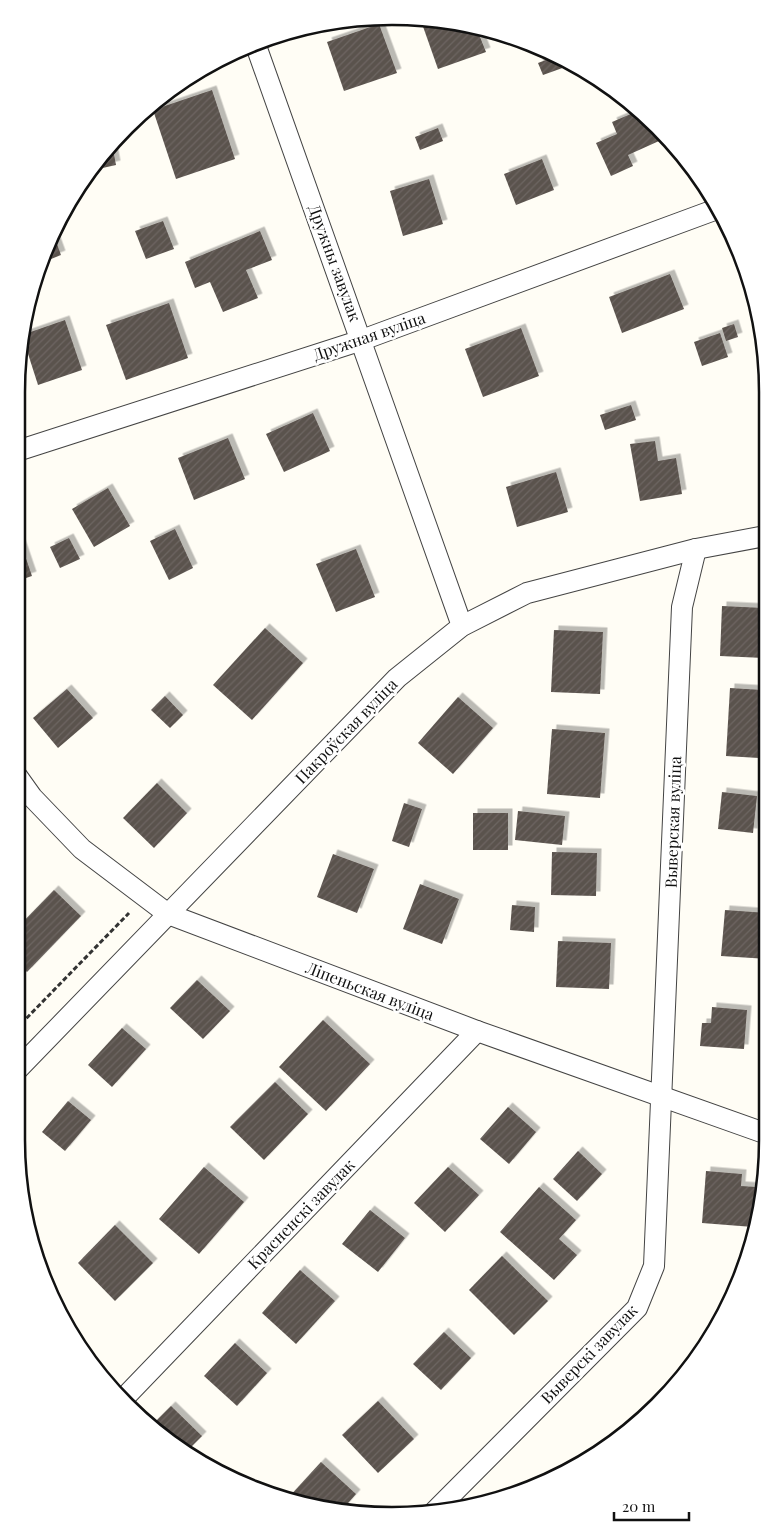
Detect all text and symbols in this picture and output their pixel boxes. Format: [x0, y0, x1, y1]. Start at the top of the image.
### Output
street label: Дружны завулак [305, 201, 366, 324]
street label: Дружная вуліца [310, 306, 428, 365]
street label: Пакроўская вуліца [290, 674, 401, 788]
street label: Выверская вуліца [660, 756, 685, 888]
street label: Ліпеньская вуліца [302, 956, 437, 1025]
street label: Красненскі завулак [243, 1154, 359, 1273]
street label: Выверскі завулак [536, 1299, 641, 1408]
scale bar [614, 1490, 689, 1522]
text: 20 m [622, 1496, 656, 1516]

